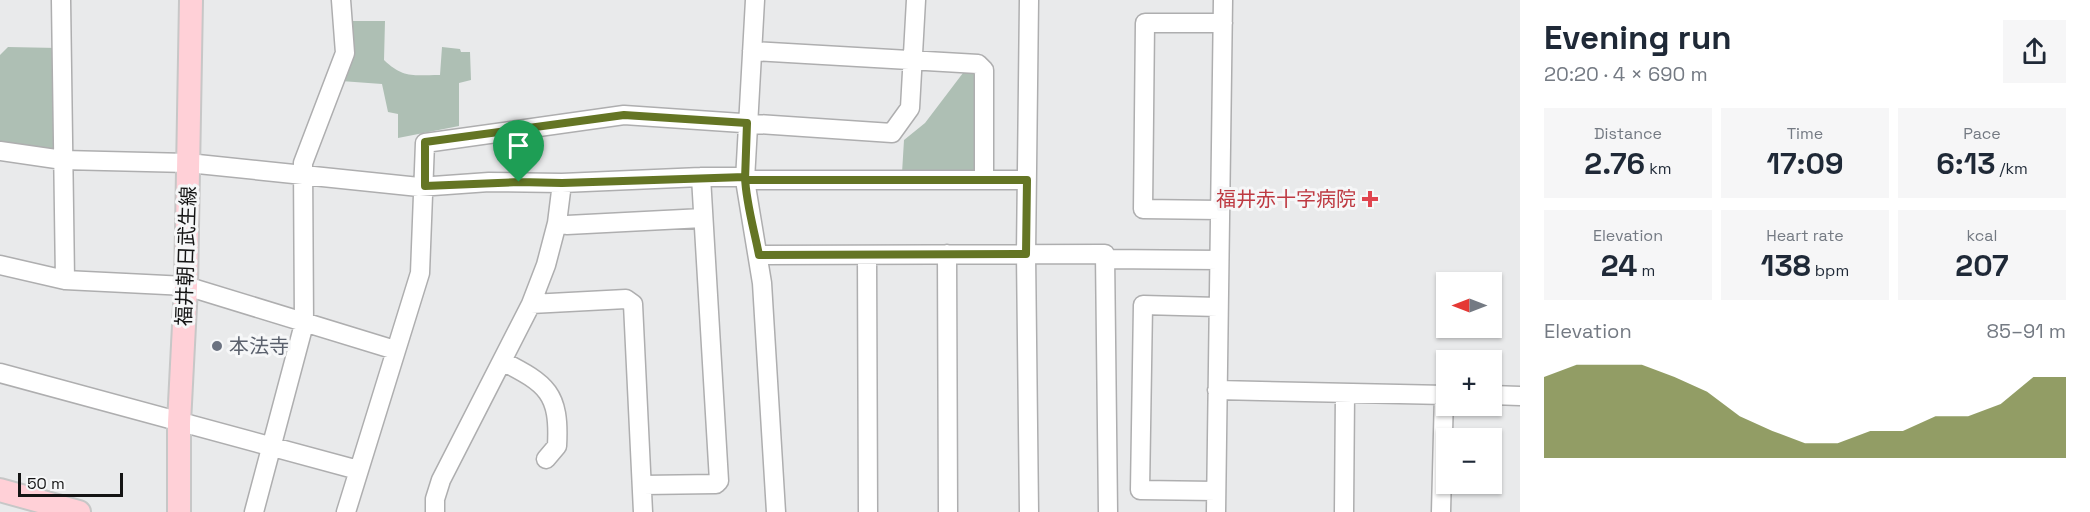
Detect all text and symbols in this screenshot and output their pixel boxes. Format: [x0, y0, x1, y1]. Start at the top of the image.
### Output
text: Evening run [1544, 17, 1732, 59]
button: share [2003, 20, 2066, 83]
text: 20:20 · 4 × 690 m [1544, 61, 1708, 87]
pin [493, 120, 544, 182]
text: Distance [1594, 123, 1662, 144]
text: Time [1787, 123, 1823, 144]
text: Pace [1963, 123, 2001, 144]
icon: arrive [502, 129, 535, 162]
text: 2.76 [1584, 144, 1645, 183]
text: 17:09 [1766, 144, 1844, 183]
text: 6:13 [1936, 144, 1995, 183]
text: km [1645, 158, 1672, 179]
text: /km [1995, 158, 2028, 179]
street label: 福井朝日武生線 [171, 186, 201, 326]
place label: 福井赤十字病院 [1216, 186, 1356, 212]
marker: 福井赤十字病院 [1361, 190, 1379, 208]
text: Elevation [1593, 225, 1663, 246]
text: Heart rate [1766, 225, 1844, 246]
text: kcal [1967, 225, 1997, 246]
text: 24 [1601, 246, 1637, 285]
text: 138 [1761, 246, 1811, 285]
text: 207 [1955, 246, 2009, 285]
text: m [1637, 260, 1655, 281]
text: bpm [1811, 260, 1849, 281]
north arrow [1436, 272, 1502, 338]
map controls [1436, 272, 1502, 494]
text: Elevation [1544, 318, 1632, 344]
text: 85–91 m [1986, 318, 2066, 344]
place label: 本法寺 [229, 333, 289, 359]
marker: 本法寺 [210, 339, 224, 353]
button: + [1436, 350, 1502, 416]
button: − [1436, 428, 1502, 494]
scale bar [18, 470, 123, 498]
text: 50 m [27, 473, 65, 494]

